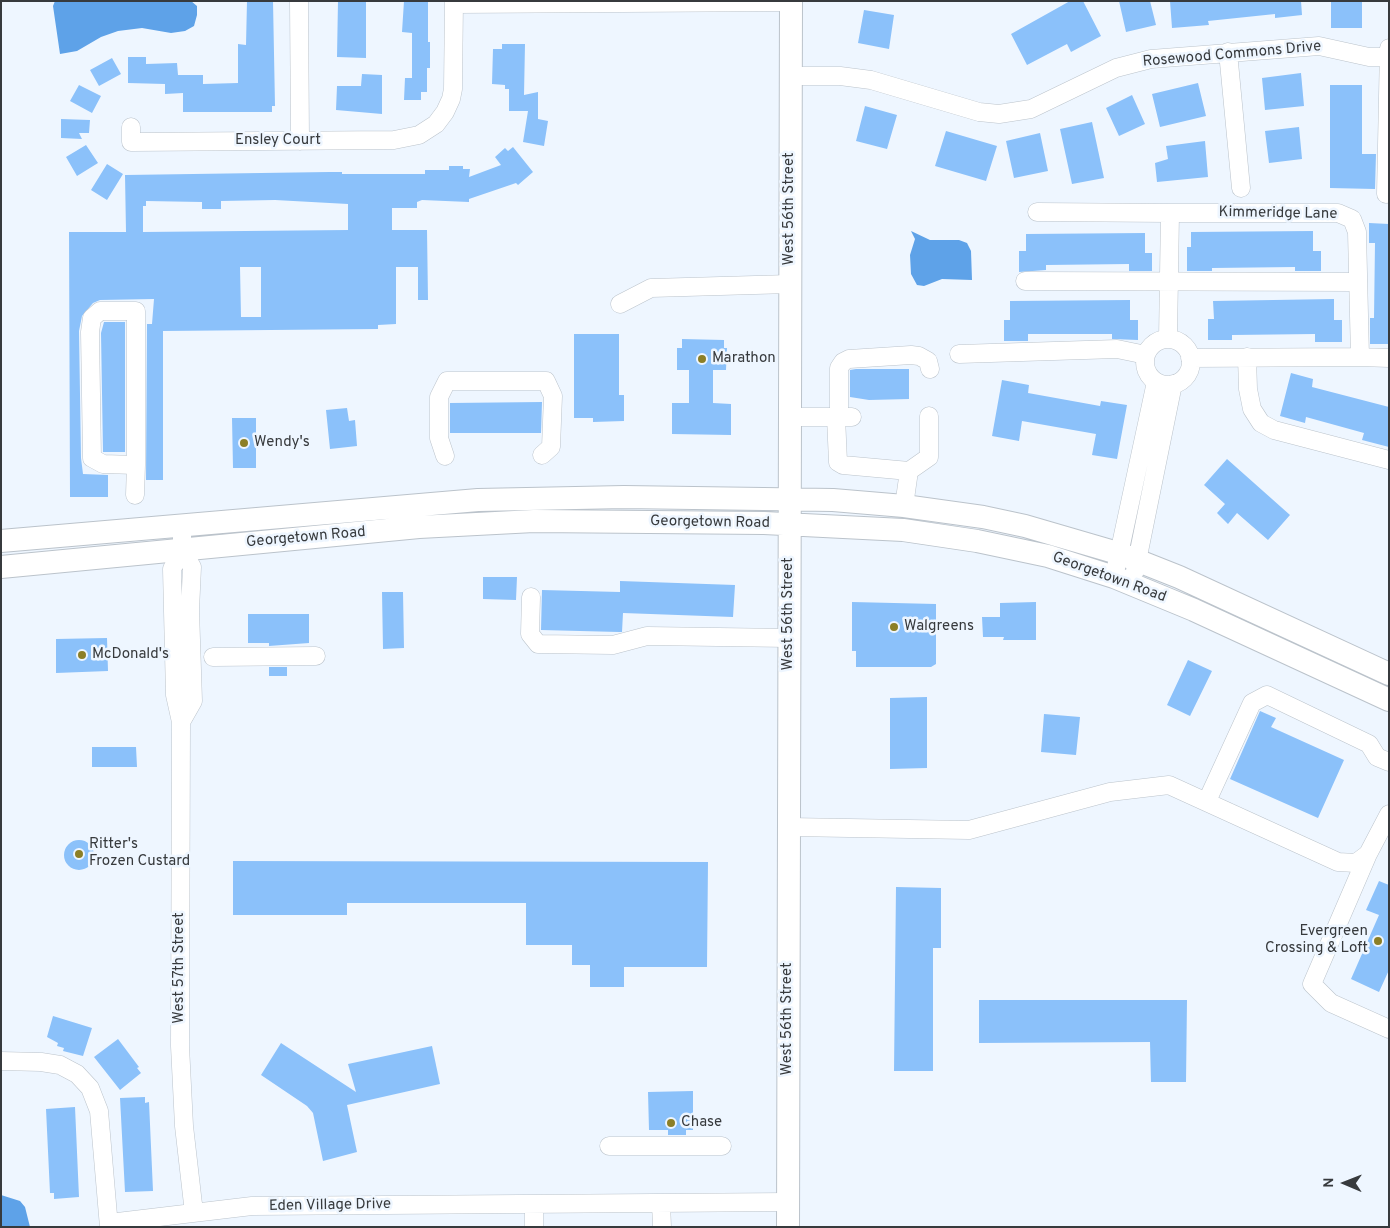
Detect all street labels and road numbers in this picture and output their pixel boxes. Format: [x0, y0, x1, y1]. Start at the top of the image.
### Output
street label: Rosewood Commons Drive [1142, 38, 1322, 72]
street label: Ensley Court [235, 132, 321, 150]
street label: West 56th Street [781, 152, 799, 266]
street label: Kimmeridge Lane [1218, 204, 1338, 224]
street label: Georgetown Road [650, 513, 770, 533]
street label: Georgetown Road [246, 524, 366, 552]
street label: Georgetown Road [1050, 549, 1168, 607]
street label: West 56th Street [780, 557, 798, 671]
street label: West 57th Street [171, 912, 189, 1024]
street label: West 56th Street [779, 962, 797, 1076]
street label: Eden Village Drive [269, 1196, 391, 1216]

